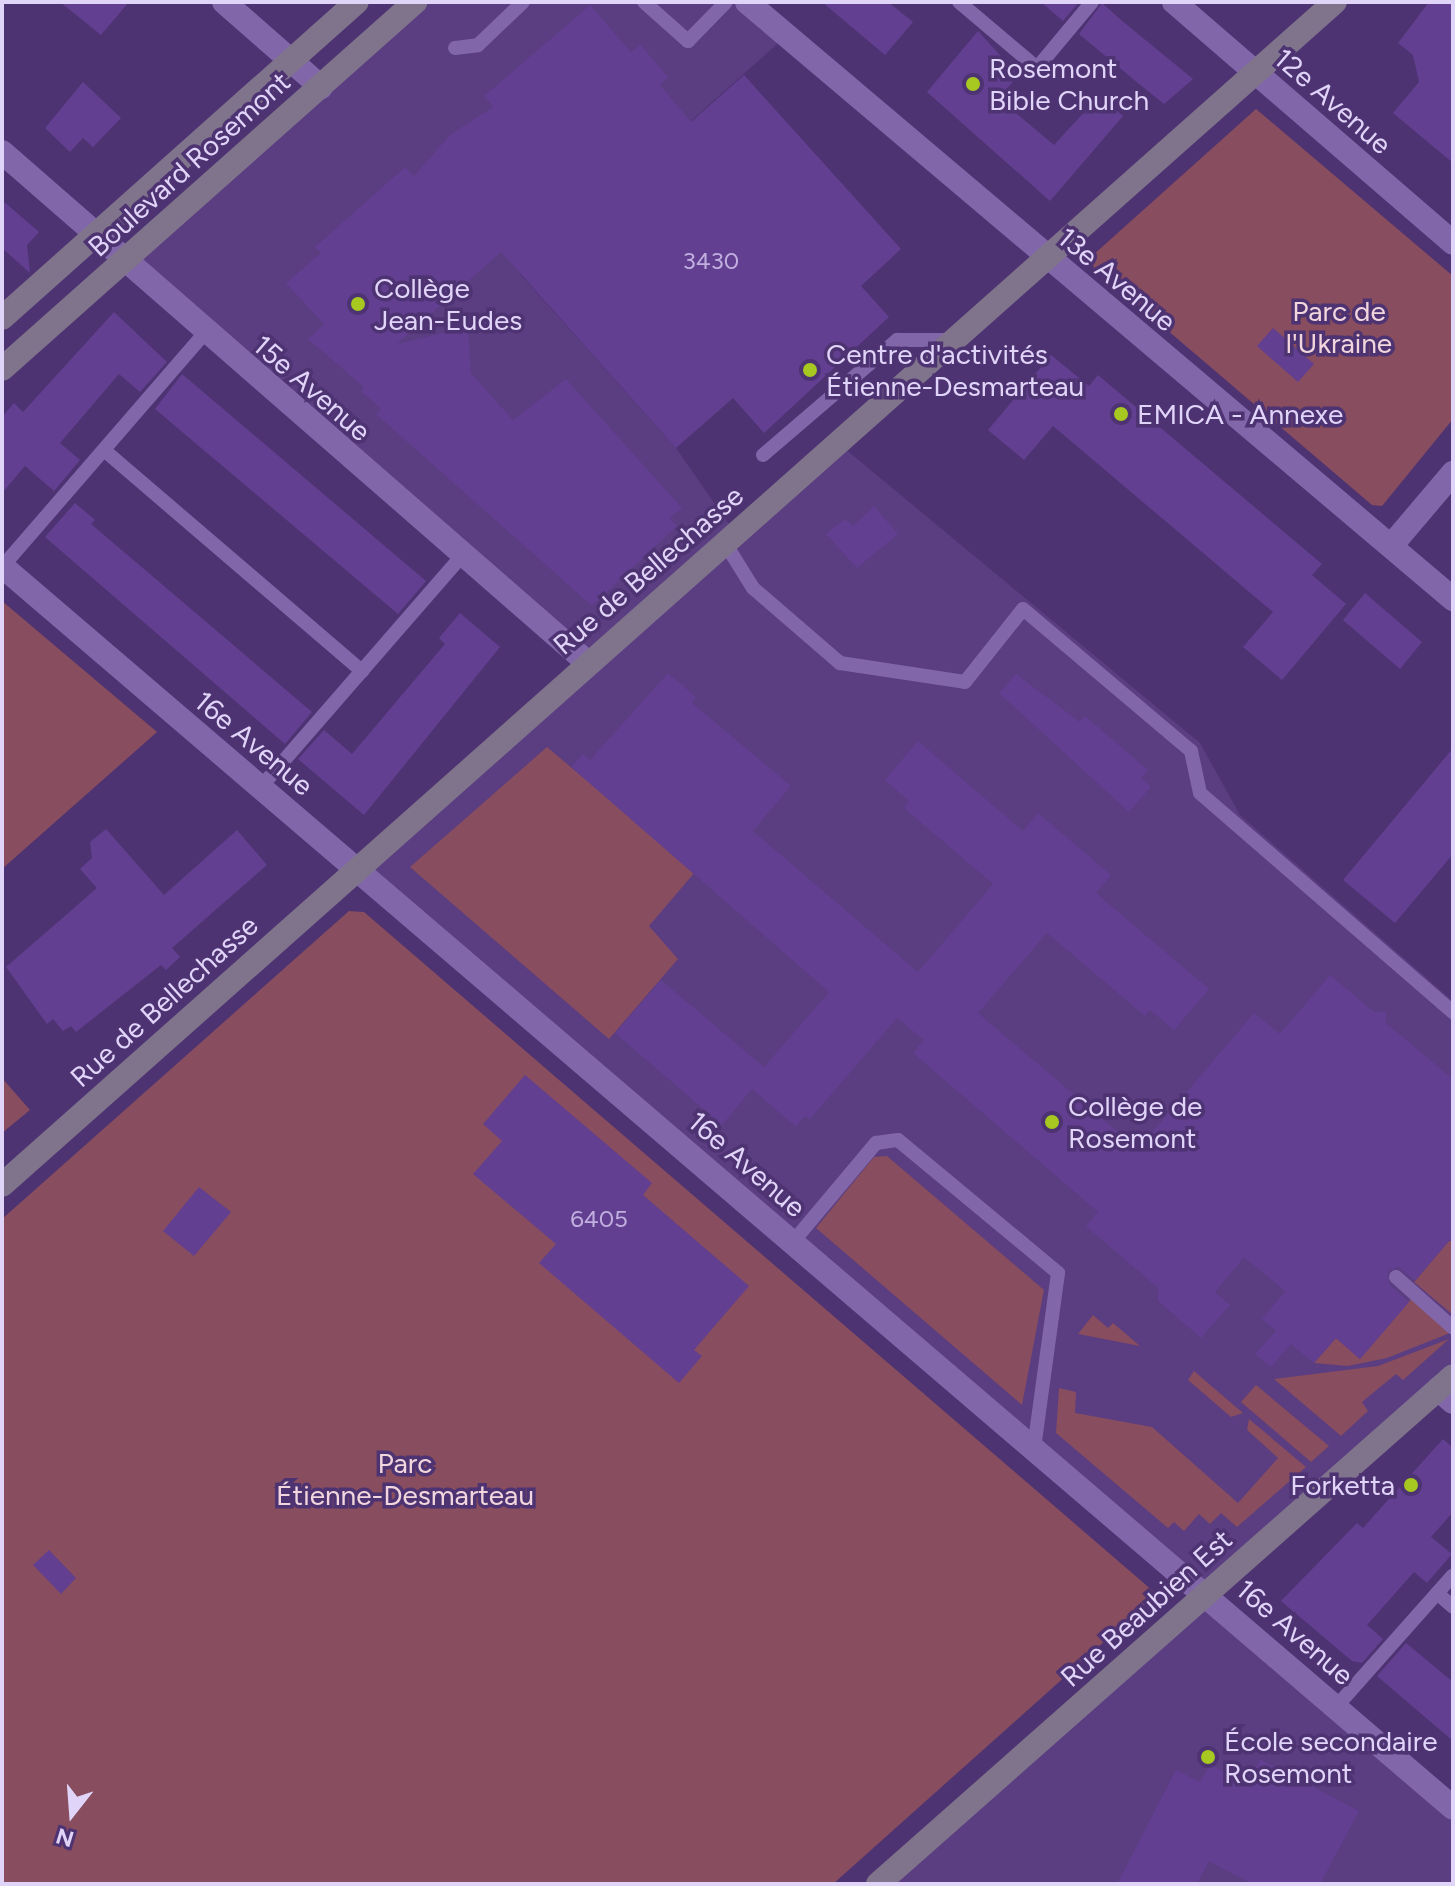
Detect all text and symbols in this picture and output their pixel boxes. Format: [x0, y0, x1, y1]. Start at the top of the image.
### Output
street label: 12e Avenue [1268, 41, 1398, 161]
place label: Rosemont Bible Church [989, 51, 1149, 117]
street label: Boulevard Rosemont [81, 65, 297, 263]
marker: Rosemont Bible Church [964, 75, 982, 93]
street label: 13e Avenue [1051, 220, 1183, 338]
house number: 3430 [683, 247, 739, 275]
place label: Collège Jean-Eudes [374, 271, 522, 337]
park label: Parc de l'Ukraine [1286, 294, 1392, 360]
marker: Collège Jean-Eudes [349, 295, 367, 313]
street label: 15e Avenue [246, 328, 378, 448]
place label: Centre d'activités Étienne-Desmarteau [826, 337, 1084, 403]
marker: Centre d'activités Étienne-Desmarteau [801, 361, 819, 379]
place label: EMICA - Annexe [1137, 397, 1343, 431]
marker: EMICA - Annexe [1112, 405, 1130, 423]
street label: Rue de Bellechasse [546, 478, 750, 662]
street label: 16e Avenue [188, 684, 320, 802]
street label: Rue de Bellechasse [63, 908, 265, 1094]
place label: Collège de Rosemont [1068, 1089, 1202, 1155]
street label: 16e Avenue [682, 1104, 812, 1224]
marker: Collège de Rosemont [1043, 1113, 1061, 1131]
house number: 6405 [570, 1205, 628, 1233]
park label: Parc Étienne-Desmarteau [276, 1446, 534, 1512]
place label: Forketta [1290, 1468, 1395, 1502]
marker: Forketta [1402, 1476, 1420, 1494]
street label: Rue Beaubien Est [1054, 1522, 1238, 1694]
street label: 16e Avenue [1230, 1572, 1360, 1692]
place label: École secondaire Rosemont [1224, 1724, 1438, 1790]
marker: École secondaire Rosemont [1199, 1748, 1217, 1766]
north arrow [32, 1774, 112, 1854]
text: N [53, 1822, 77, 1853]

